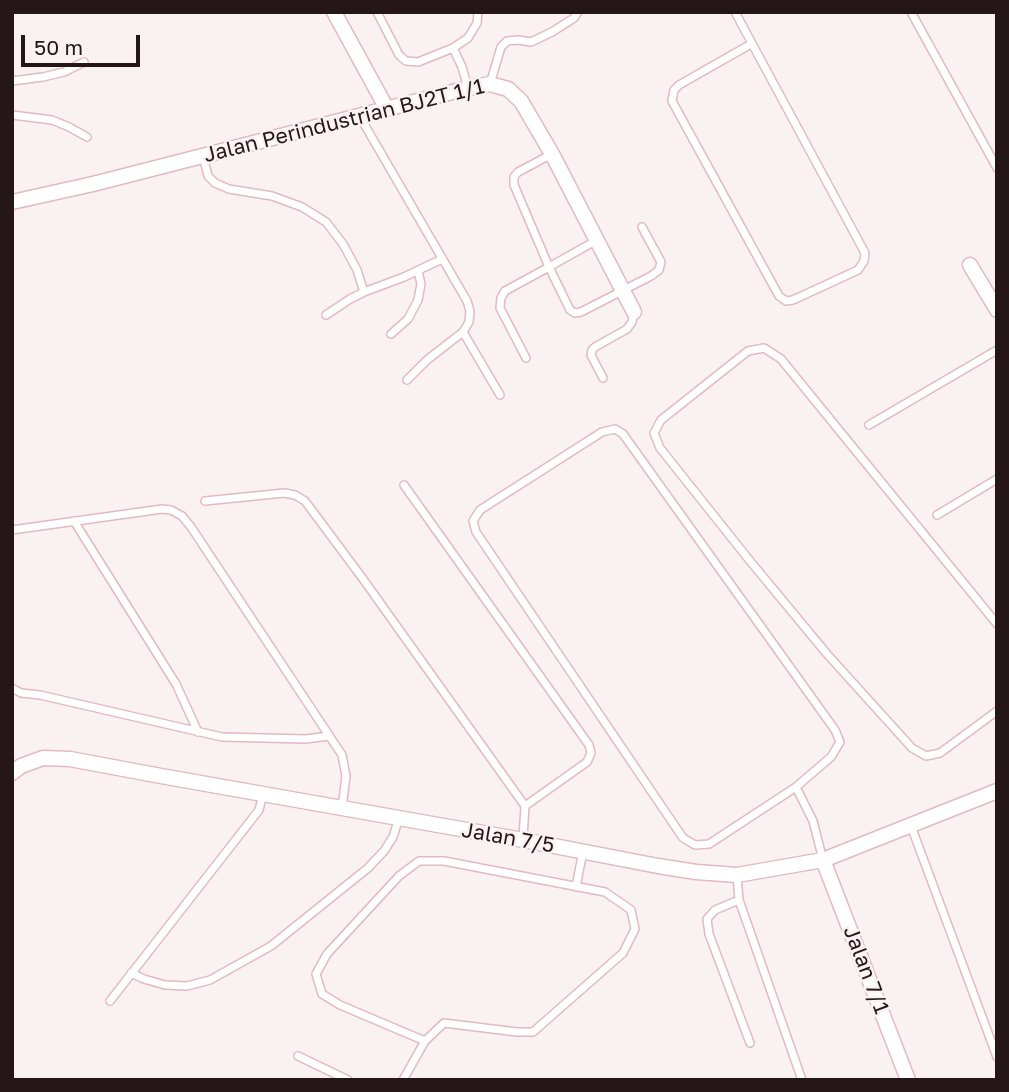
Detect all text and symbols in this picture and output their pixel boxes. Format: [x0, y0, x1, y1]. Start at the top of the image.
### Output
scale bar [24, 21, 144, 65]
text: 50 m [34, 34, 83, 60]
street label: Jalan Perindustrian BJ2T 1/1 [201, 74, 487, 168]
street label: Jalan 7/5 [460, 817, 556, 859]
street label: Jalan 7/1 [838, 923, 894, 1017]

